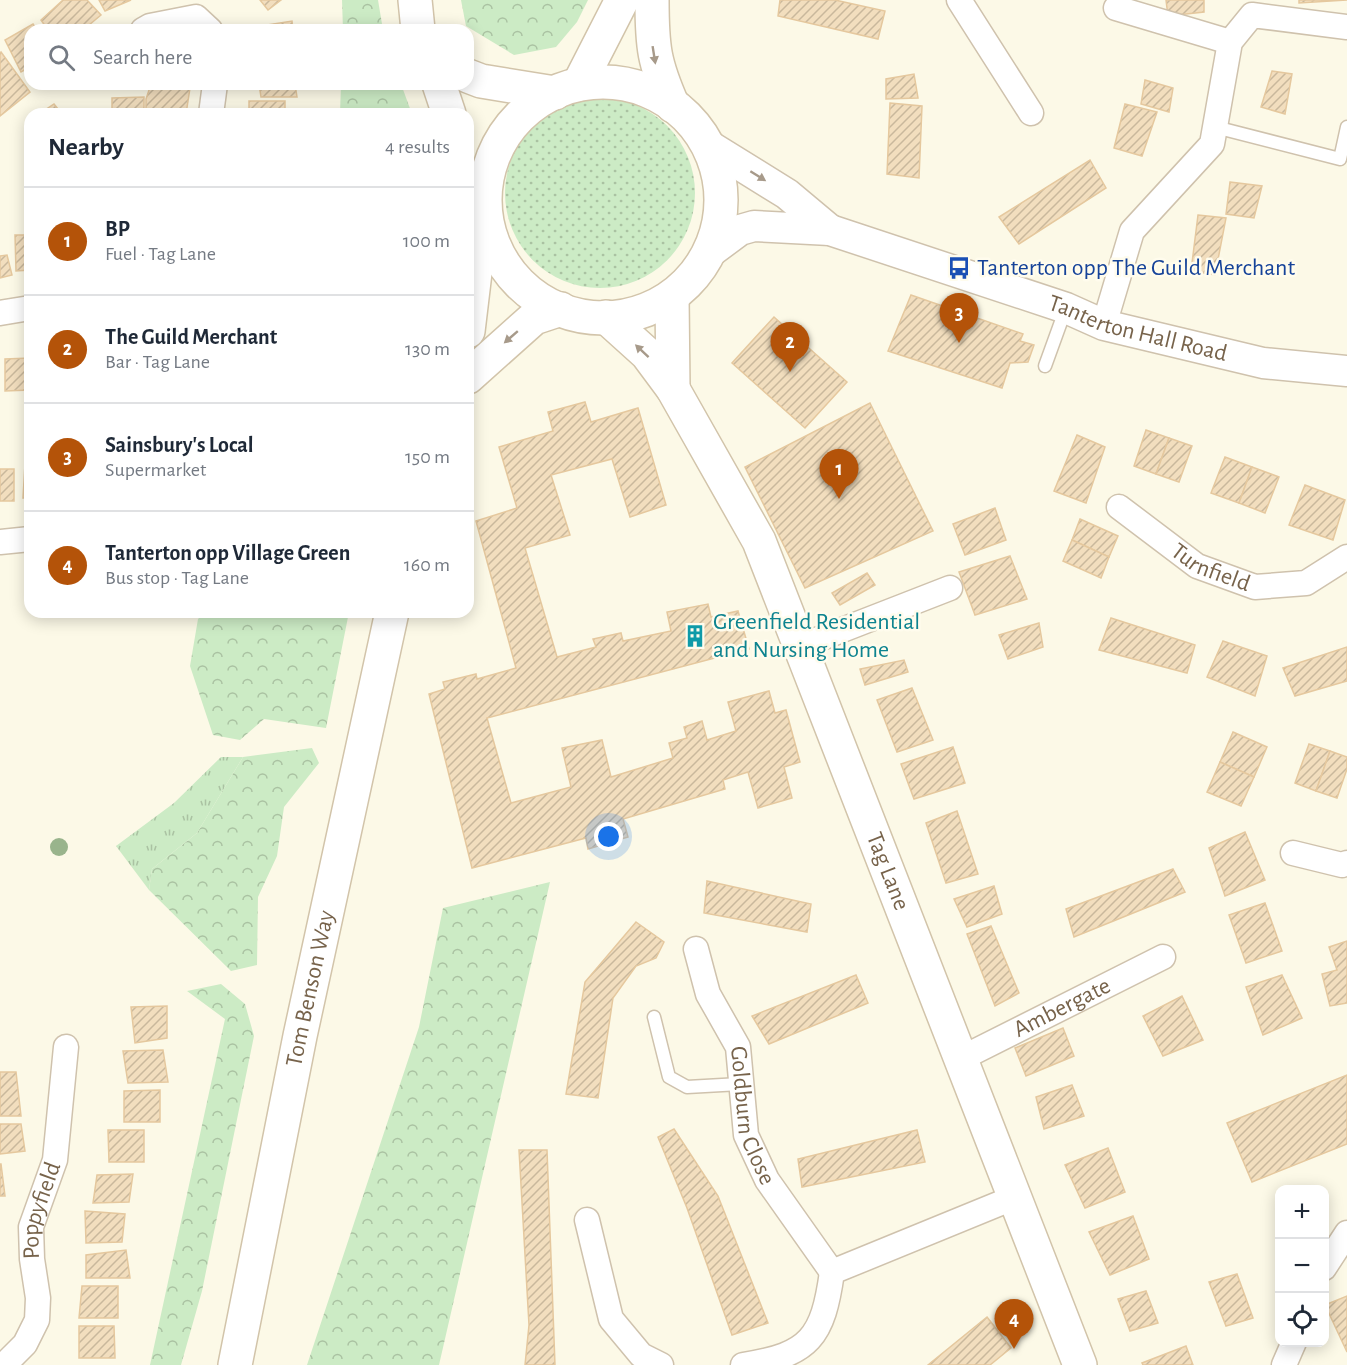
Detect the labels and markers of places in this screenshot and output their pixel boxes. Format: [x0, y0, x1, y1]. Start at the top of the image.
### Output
bus stop icon: Tanterton opp The Guild Merchant [946, 255, 972, 281]
place label: Tanterton opp The Guild Merchant [977, 256, 1295, 280]
pin: 3 [940, 294, 978, 343]
pin: 2 [770, 322, 810, 372]
pin: 1 [820, 450, 858, 499]
place label: Greenfield Residential and Nursing Home [713, 610, 920, 662]
building icon: Greenfield Residential and Nursing Home [682, 623, 708, 649]
pin: 4 [994, 1300, 1034, 1349]

